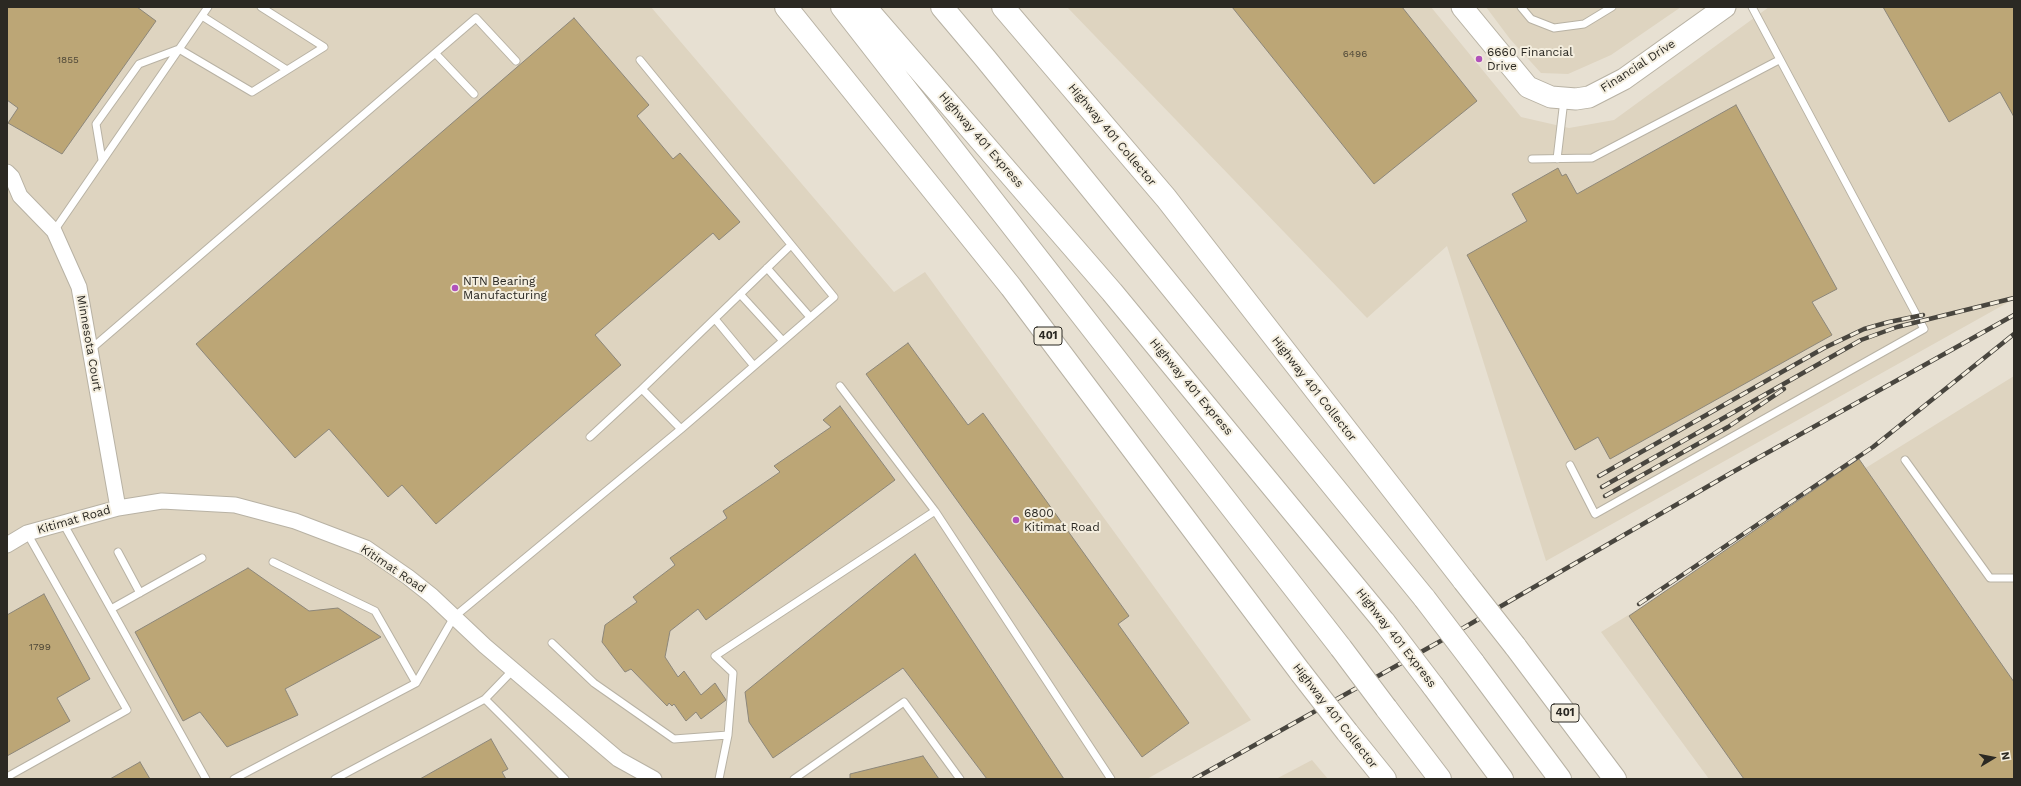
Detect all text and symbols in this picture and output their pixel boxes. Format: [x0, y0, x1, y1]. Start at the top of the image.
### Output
street label: Financial Drive [1598, 36, 1678, 96]
place label: 6660 Financial Drive [1487, 45, 1573, 73]
house number: 6496 [1343, 48, 1367, 60]
house number: 1855 [57, 54, 79, 66]
marker: 6660 Financial Drive [1474, 54, 1484, 64]
street label: Highway 401 Collector [1065, 81, 1159, 189]
street label: Highway 401 Express [936, 89, 1026, 191]
place label: NTN Bearing Manufacturing [463, 274, 547, 302]
marker: NTN Bearing Manufacturing [450, 283, 460, 293]
street label: Minnesota Court [73, 294, 105, 392]
road number: 401 [1034, 327, 1062, 345]
street label: Highway 401 Collector [1268, 334, 1360, 444]
street label: Highway 401 Express [1146, 336, 1236, 438]
street label: Kitimat Road [36, 503, 112, 537]
place label: 6800 Kitimat Road [1024, 506, 1100, 534]
marker: 6800 Kitimat Road [1011, 515, 1021, 525]
street label: Kitimat Road [358, 542, 428, 596]
street label: Highway 401 Express [1353, 586, 1439, 690]
house number: 1799 [29, 641, 51, 653]
street label: Highway 401 Collector [1289, 661, 1381, 771]
road number: 401 [1551, 704, 1579, 722]
north arrow [1973, 738, 2013, 778]
text: N [1998, 751, 2012, 761]

